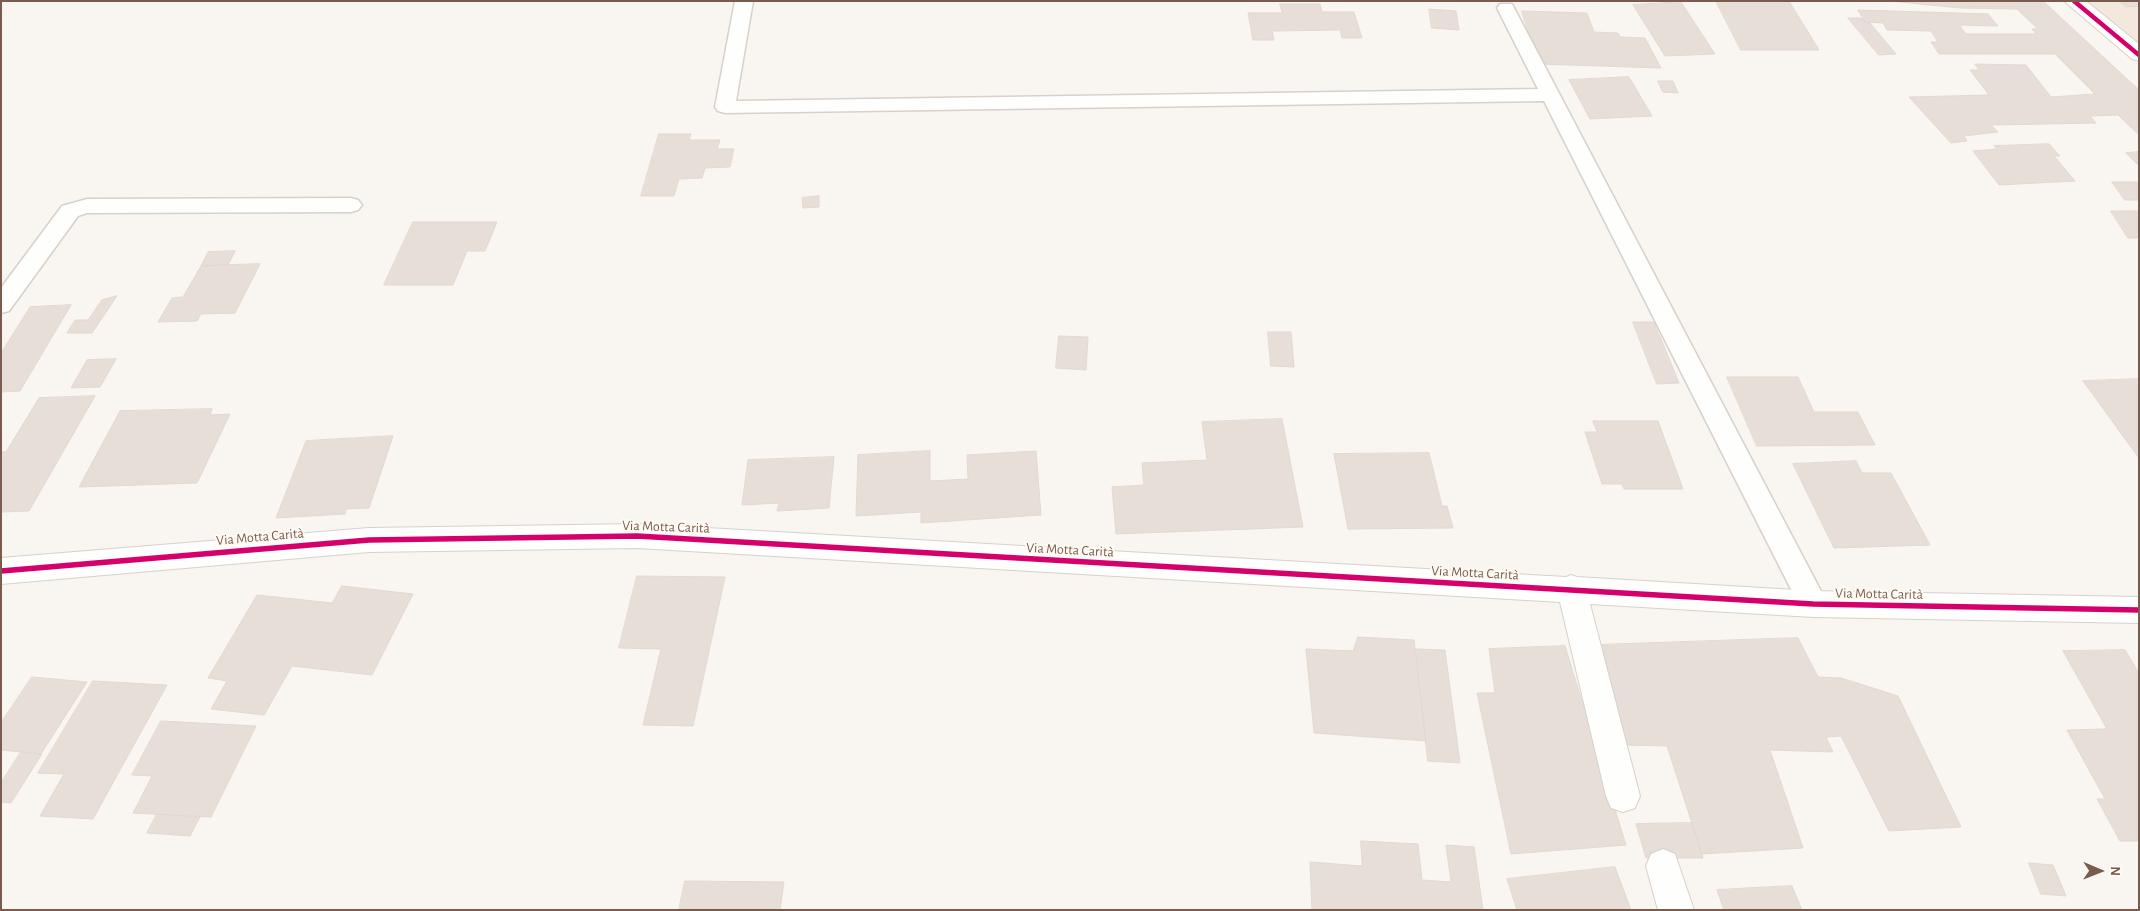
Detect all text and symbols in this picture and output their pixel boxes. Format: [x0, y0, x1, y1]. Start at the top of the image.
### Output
street label: Via Motta Carità [622, 517, 710, 537]
street label: Via Motta Carità [216, 525, 304, 549]
street label: Via Motta Carità [1026, 539, 1114, 561]
street label: Via Motta Carità [1431, 562, 1519, 584]
street label: Via Motta Carità [1835, 585, 1923, 603]
north arrow [2075, 846, 2125, 896]
text: N [2108, 866, 2122, 876]

